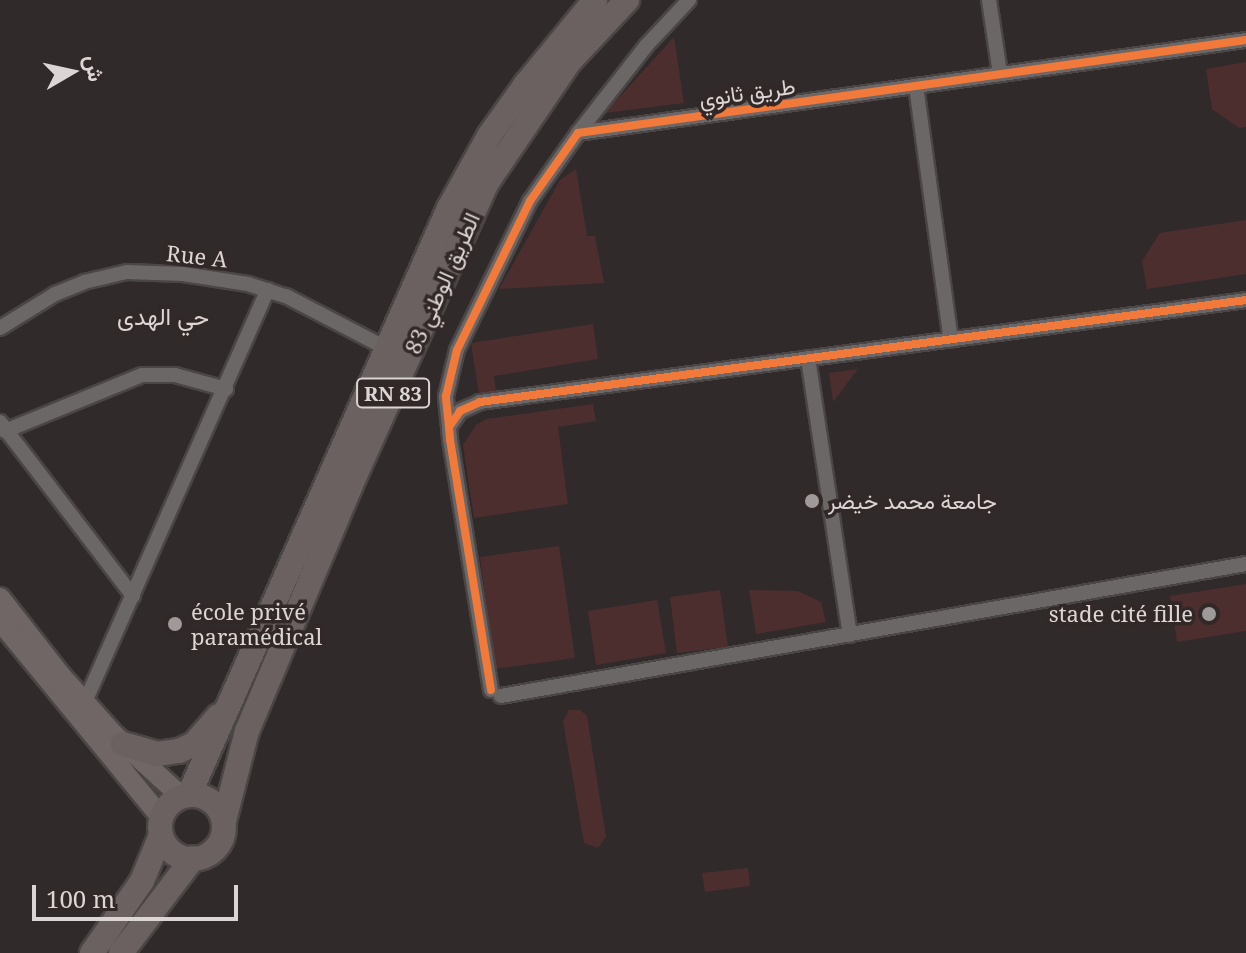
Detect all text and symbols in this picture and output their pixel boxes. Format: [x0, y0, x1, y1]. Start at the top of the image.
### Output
north arrow [32, 32, 112, 112]
text: ش [79, 53, 113, 84]
street label: طريق ثانوي [697, 72, 797, 112]
street label: الطريق الوطني 83 [399, 208, 485, 358]
street label: Rue A [165, 240, 229, 272]
district label: حي الهدى [117, 302, 209, 330]
road number: RN 83 [355, 377, 431, 409]
place label: جامعة محمد خيضر [828, 488, 997, 514]
marker: جامعة محمد خيضر [803, 492, 821, 510]
place label: école privé paramédical [191, 598, 322, 650]
place label: stade cité fille [1049, 601, 1193, 627]
marker: stade cité fille [1200, 605, 1218, 623]
marker: école privé paramédical [166, 615, 184, 633]
scale bar [36, 869, 242, 919]
text: 100 m [46, 882, 115, 915]

